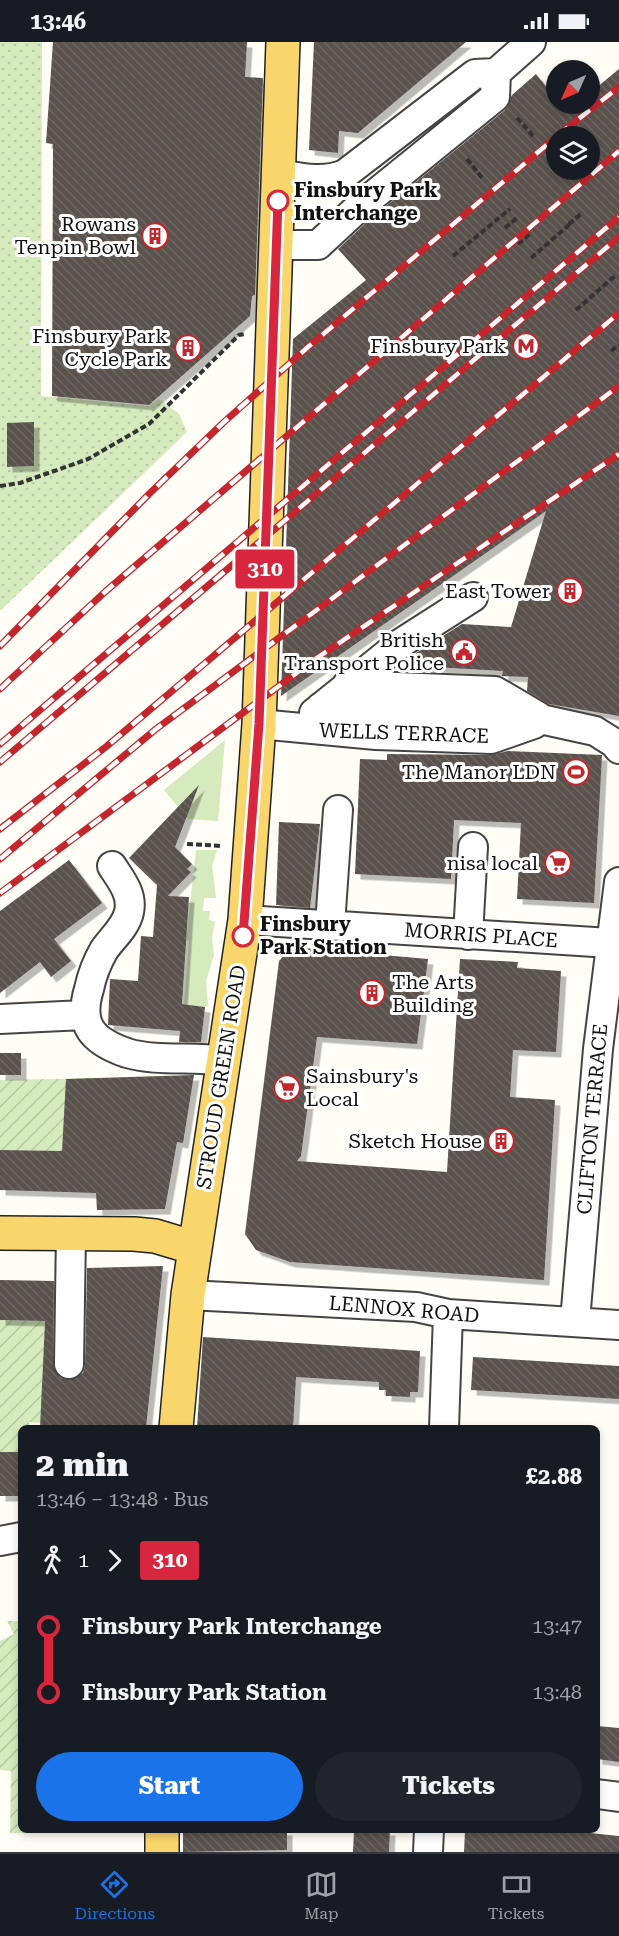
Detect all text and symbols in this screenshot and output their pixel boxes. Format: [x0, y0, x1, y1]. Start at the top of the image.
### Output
text: 13:46 [30, 9, 86, 34]
north arrow [546, 60, 600, 114]
map controls [546, 60, 600, 180]
button: layers [546, 126, 600, 180]
place label: Finsbury Park Interchange [294, 178, 438, 225]
marker: Finsbury Park Interchange [267, 190, 289, 212]
place label: Rowans Tenpin Bowl [15, 212, 136, 259]
building icon: Rowans Tenpin Bowl [140, 221, 170, 251]
place label: Finsbury Park Cycle Park [32, 324, 168, 371]
metro station icon: Finsbury Park [511, 331, 541, 361]
building icon: Finsbury Park Cycle Park [173, 333, 203, 363]
place label: Finsbury Park [370, 334, 506, 358]
line badge: 310 [230, 550, 300, 588]
text: 310 [247, 557, 283, 581]
building icon: East Tower [555, 576, 585, 606]
place label: East Tower [445, 579, 550, 603]
place label: British Transport Police [284, 628, 444, 675]
public building icon: British Transport Police [449, 637, 479, 667]
street label: WELLS TERRACE [318, 718, 490, 748]
sports icon: The Manor LDN [561, 757, 591, 787]
place label: The Manor LDN [402, 760, 556, 784]
supermarket icon: nisa local [543, 848, 573, 878]
place label: nisa local [447, 851, 538, 875]
place label: Finsbury Park Station [260, 912, 387, 959]
street label: MORRIS PLACE [403, 918, 559, 952]
marker: Finsbury Park Station [232, 925, 254, 947]
street label: STROUD GREEN ROAD [191, 963, 251, 1191]
place label: The Arts Building [392, 970, 474, 1017]
building icon: The Arts Building [357, 978, 387, 1008]
street label: CLIFTON TERRACE [572, 1023, 612, 1215]
place label: Sainsbury's Local [306, 1064, 418, 1111]
supermarket icon: Sainsbury's Local [272, 1073, 302, 1103]
building icon: Sketch House [486, 1126, 516, 1156]
place label: Sketch House [348, 1129, 482, 1153]
street label: LENNOX ROAD [328, 1290, 480, 1328]
text: 2 min [36, 1445, 129, 1484]
text: £2.88 [526, 1464, 582, 1489]
text: 13:46 – 13:48 · Bus [36, 1487, 208, 1511]
icon: walk [36, 1544, 69, 1577]
icon: forward [98, 1544, 131, 1577]
text: 1 [78, 1548, 89, 1572]
text: 310 [152, 1548, 187, 1572]
text: Finsbury Park Interchange [82, 1614, 382, 1639]
text: 13:47 [532, 1614, 582, 1638]
text: Finsbury Park Station [82, 1680, 327, 1705]
text: 13:48 [532, 1680, 582, 1704]
button: Start [36, 1752, 303, 1821]
button: Tickets [315, 1752, 582, 1821]
tab: Directions [75, 1868, 155, 1923]
tab: Map [304, 1868, 338, 1923]
tab: Tickets [488, 1868, 544, 1923]

